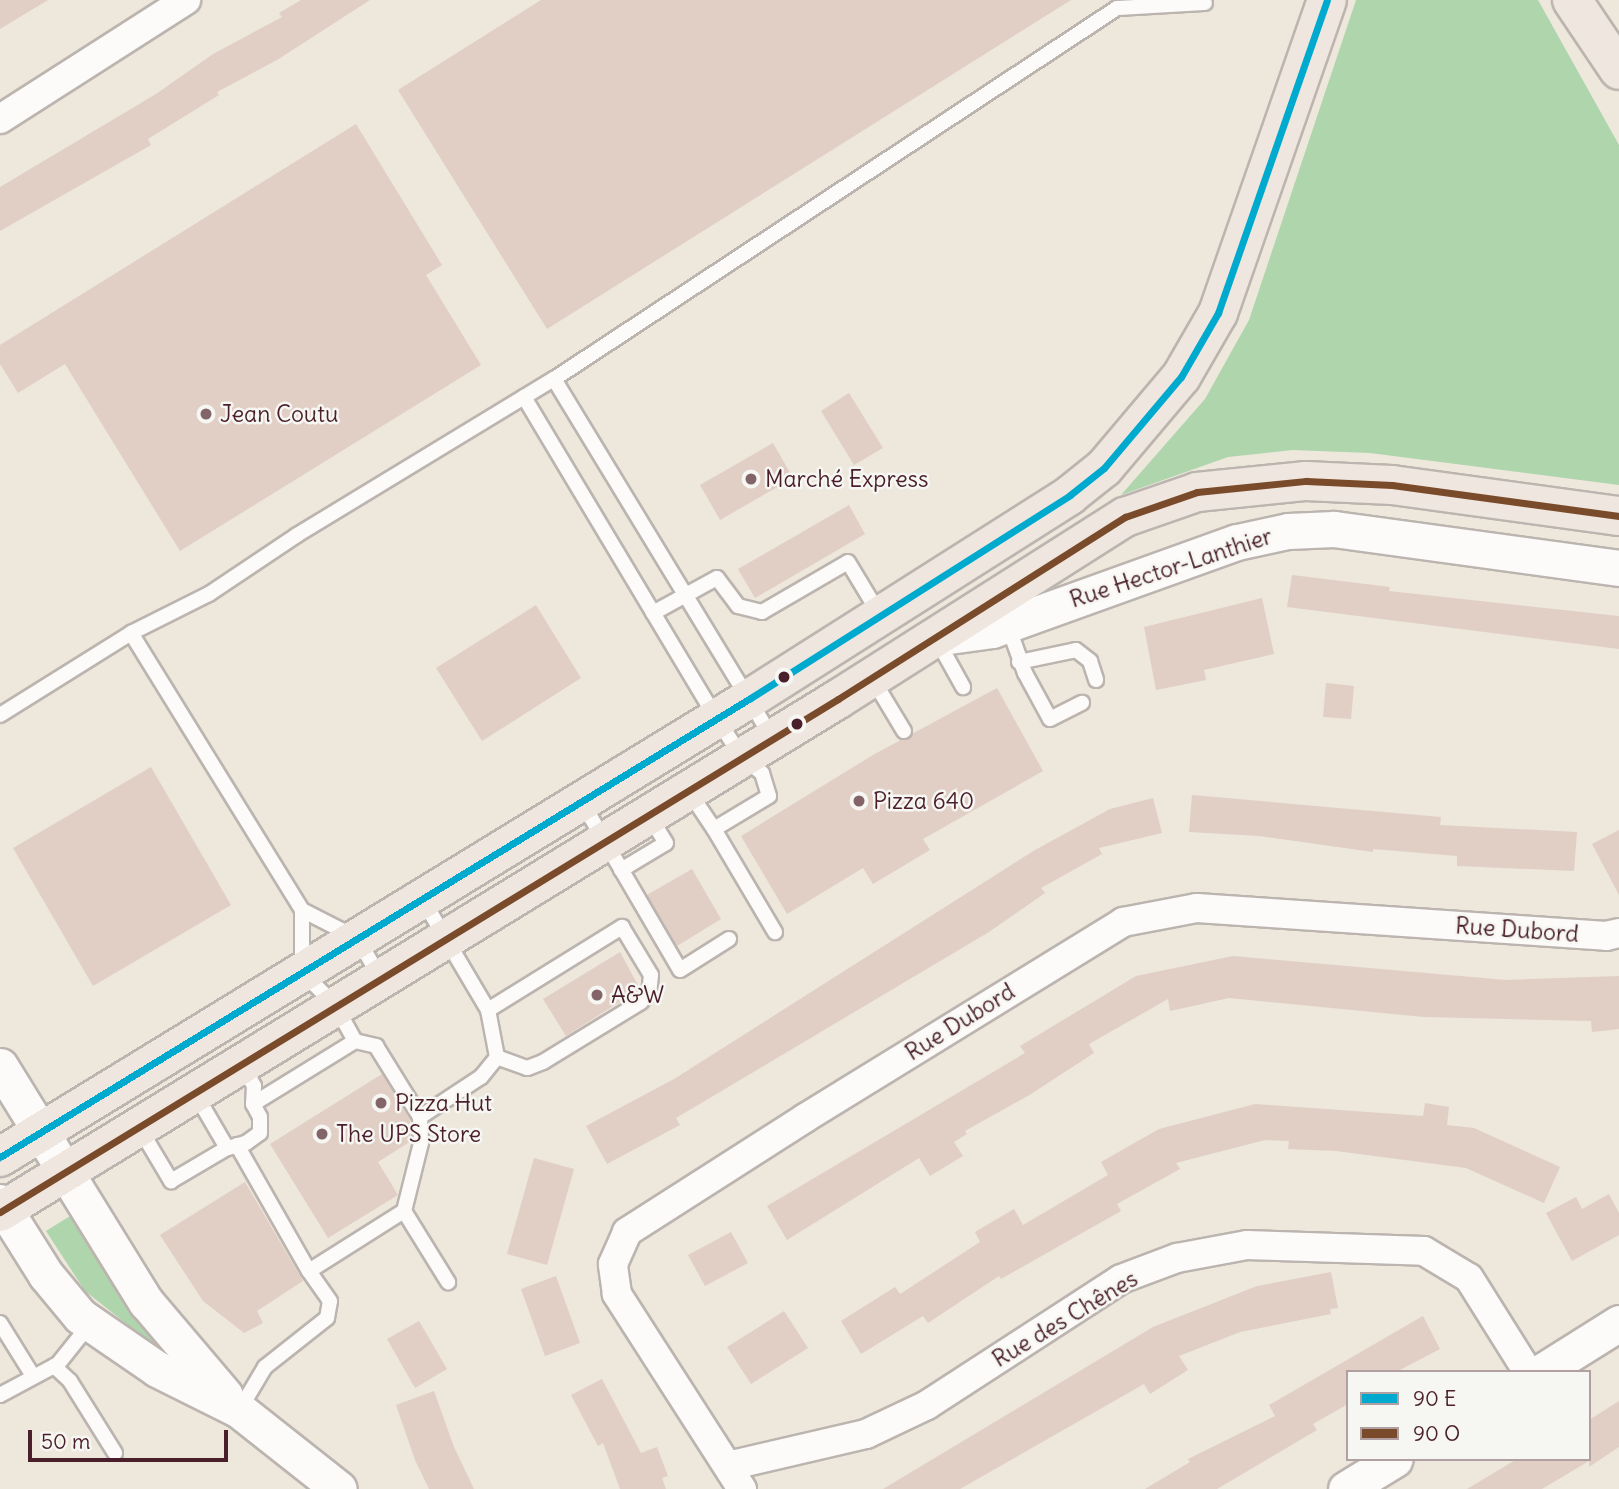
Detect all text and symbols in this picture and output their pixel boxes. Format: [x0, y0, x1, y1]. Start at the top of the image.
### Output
place label: Jean Coutu [220, 400, 338, 428]
marker: Jean Coutu [198, 406, 214, 422]
place label: Marché Express [765, 465, 928, 493]
marker: Marché Express [743, 471, 759, 487]
street label: Rue Hector-Lanthier [1066, 522, 1276, 614]
unlabelled marker [777, 670, 791, 684]
unlabelled marker [790, 717, 804, 731]
place label: Pizza 640 [873, 787, 974, 815]
marker: Pizza 640 [851, 793, 867, 809]
street label: Rue Dubord [1454, 912, 1580, 948]
street label: Rue Dubord [900, 978, 1020, 1066]
place label: A&W [611, 981, 664, 1009]
marker: A&W [589, 987, 605, 1003]
place label: Pizza Hut [395, 1089, 492, 1117]
marker: Pizza Hut [373, 1095, 389, 1111]
place label: The UPS Store [336, 1120, 481, 1148]
marker: The UPS Store [314, 1126, 330, 1142]
street label: Rue des Chênes [987, 1265, 1143, 1373]
legend [1346, 1370, 1591, 1461]
text: 90 E [1413, 1385, 1456, 1412]
scale bar [32, 1416, 231, 1460]
text: 90 O [1413, 1420, 1460, 1447]
text: 50 m [41, 1428, 90, 1455]

